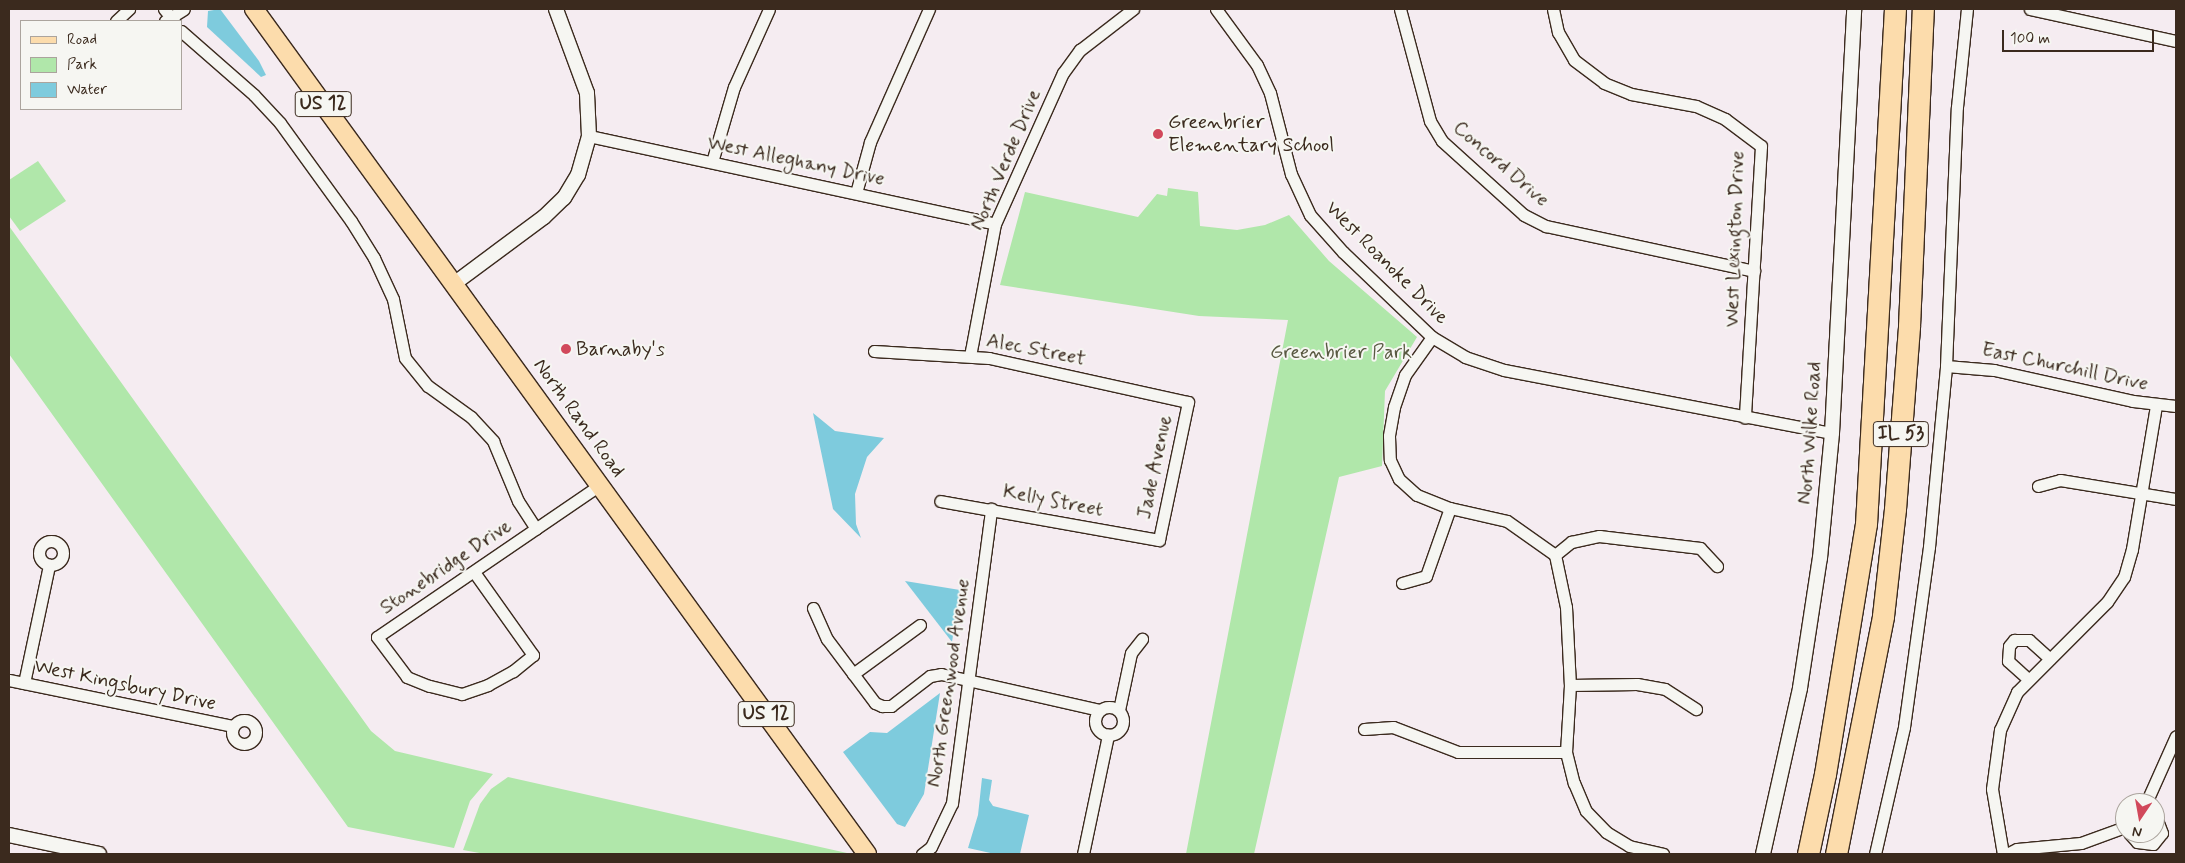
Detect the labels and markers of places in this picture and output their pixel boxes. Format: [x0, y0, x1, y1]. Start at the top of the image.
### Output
place label: Greenbrier Elementary School [1168, 110, 1334, 157]
marker: Greenbrier Elementary School [1152, 128, 1164, 140]
place label: Barnaby's [576, 337, 665, 361]
marker: Barnaby's [560, 343, 572, 355]

